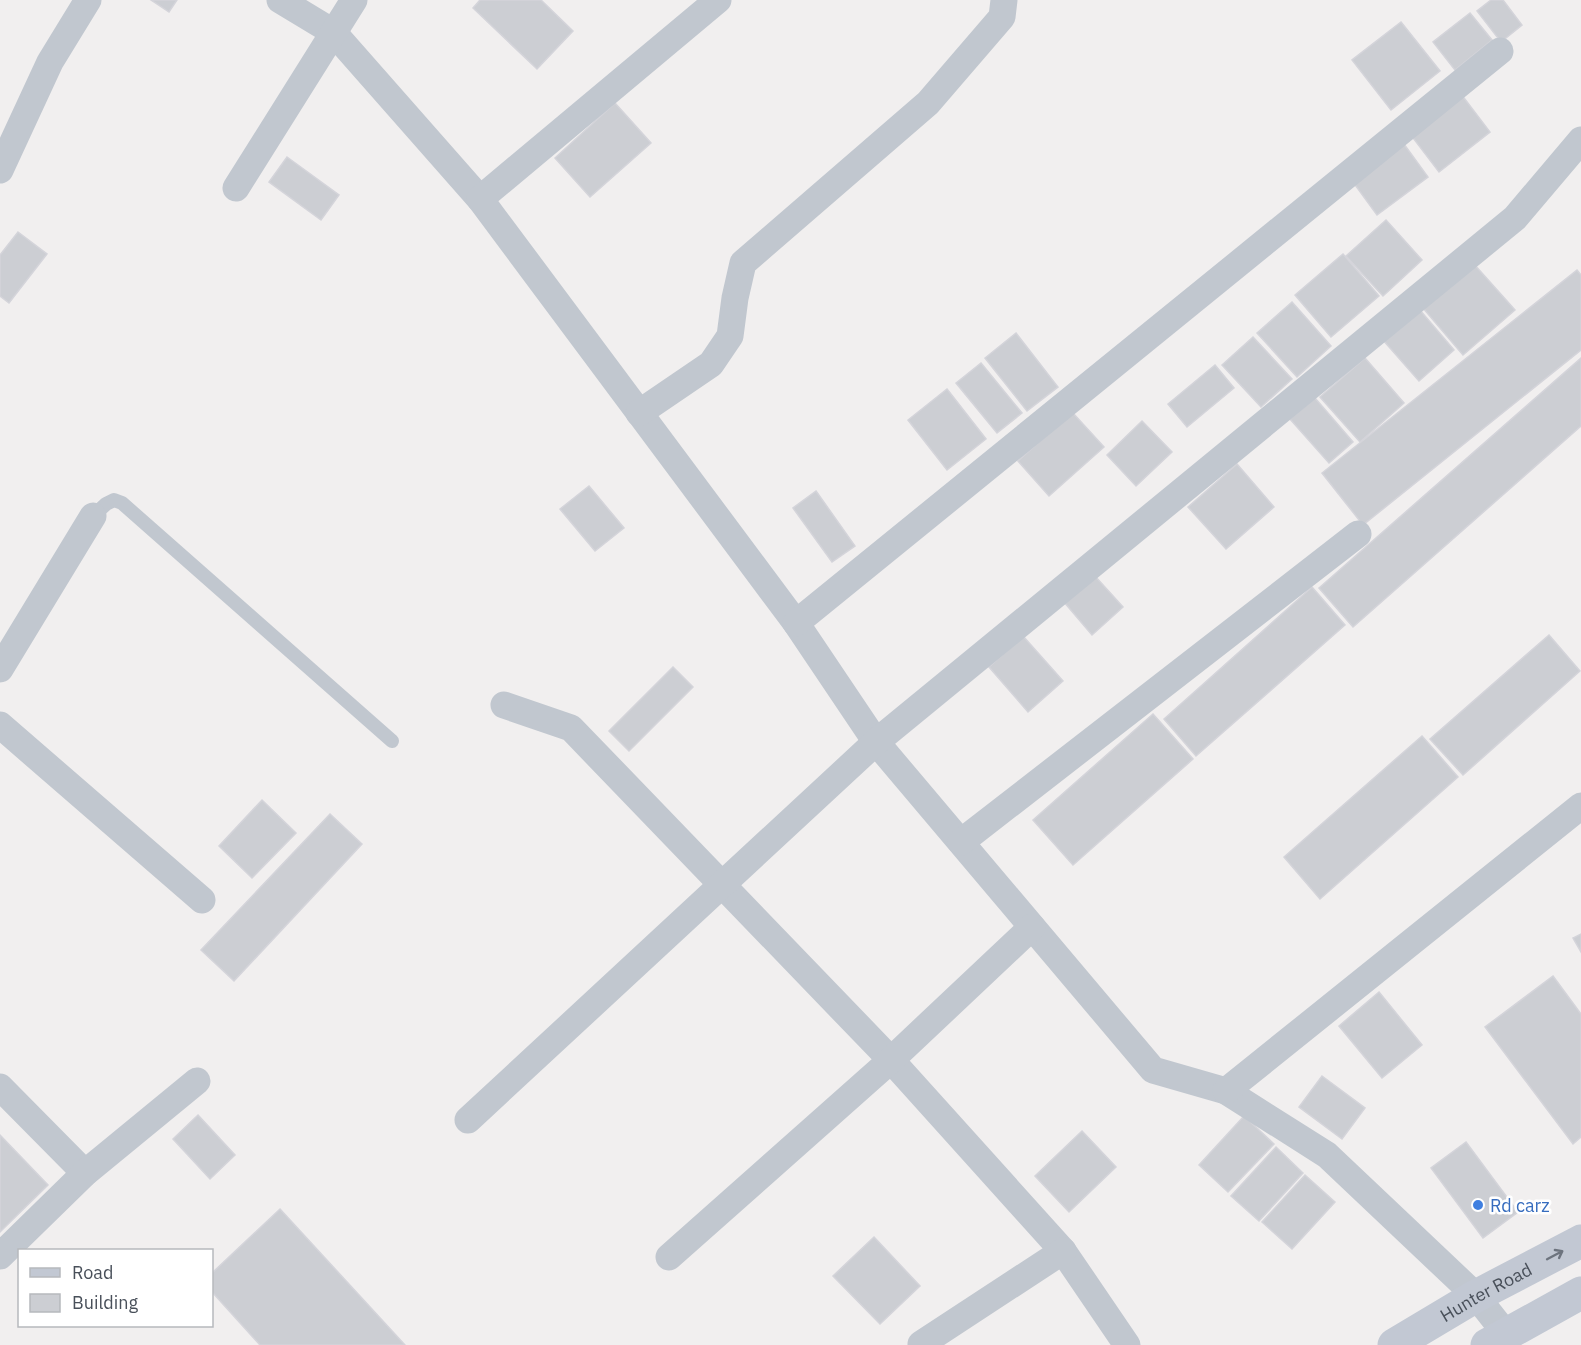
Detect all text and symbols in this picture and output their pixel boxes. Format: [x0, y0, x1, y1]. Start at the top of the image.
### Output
place label: Rd carz [1490, 1194, 1550, 1217]
marker: Rd carz [1471, 1198, 1485, 1212]
legend [18, 1249, 213, 1327]
one-way arrow [1545, 1249, 1563, 1260]
street label: Hunter Road [1435, 1257, 1536, 1327]
text: Road [72, 1261, 113, 1284]
text: Building [72, 1291, 139, 1314]

